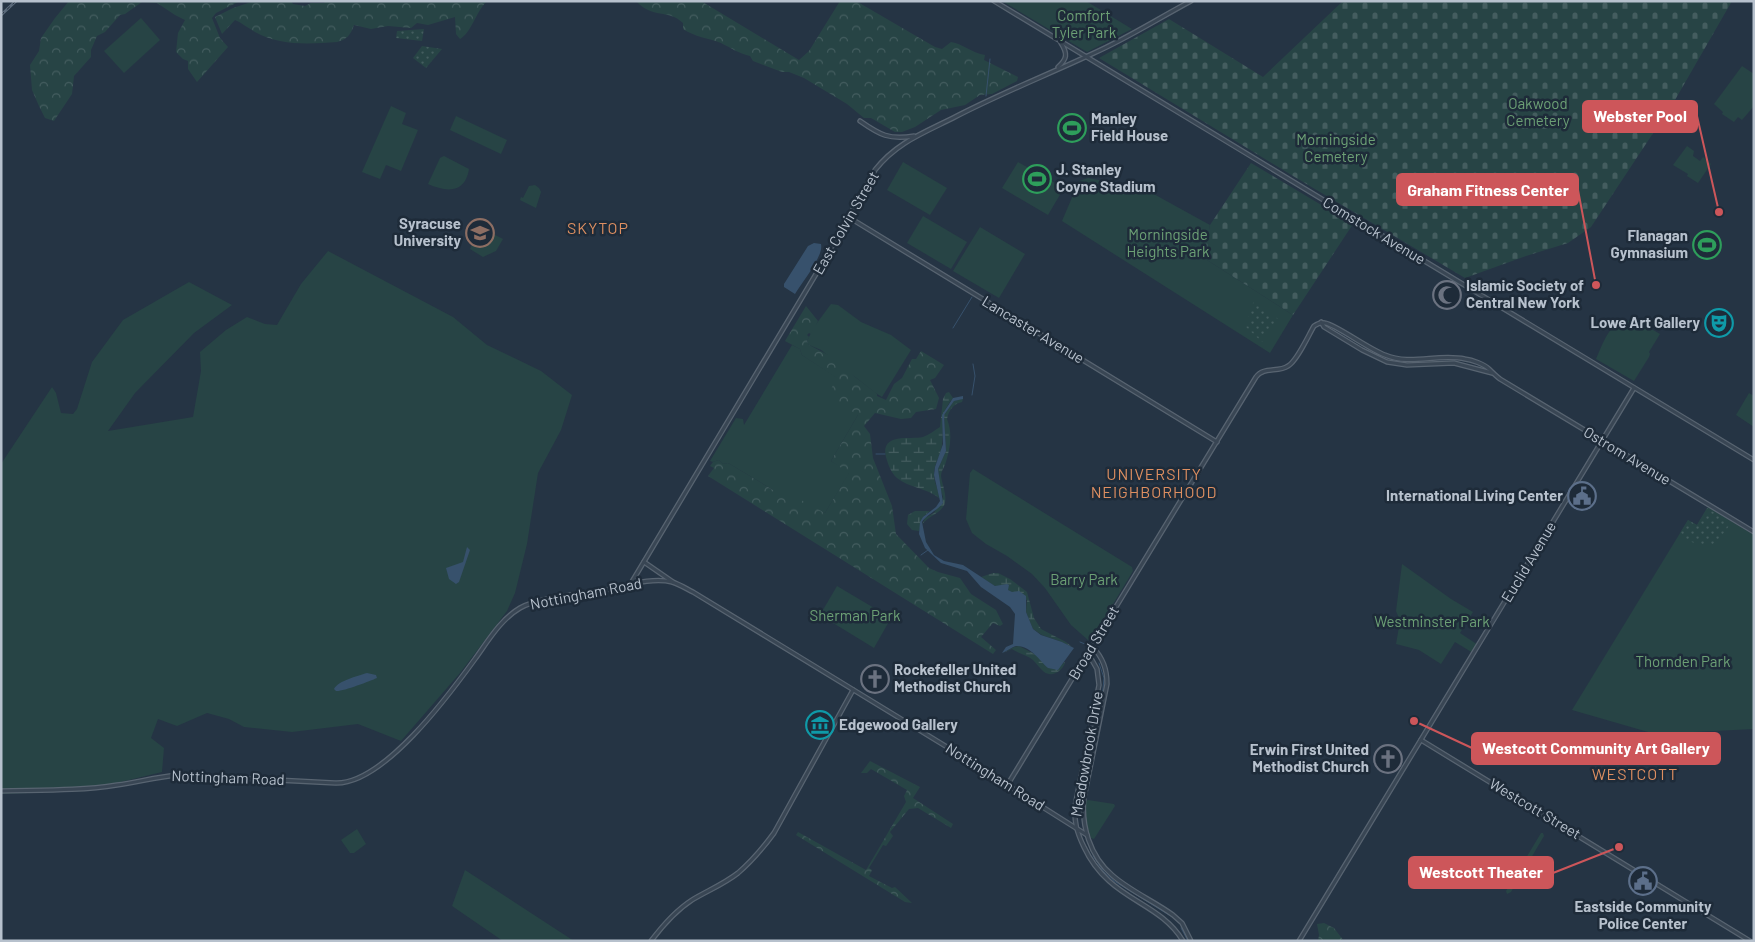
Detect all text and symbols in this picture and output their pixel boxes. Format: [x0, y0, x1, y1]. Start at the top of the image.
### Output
park label: Comfort Tyler Park [1052, 6, 1117, 41]
park label: Oakwood Cemetery [1506, 94, 1570, 129]
callout: Webster Pool [1583, 101, 1697, 132]
text: Webster Pool [1593, 106, 1687, 125]
place label: Manley Field House [1091, 109, 1168, 144]
sports icon: Manley Field House [1057, 113, 1087, 143]
park label: Morningside Cemetery [1296, 130, 1376, 165]
place label: J. Stanley Coyne Stadium [1056, 160, 1156, 195]
sports icon: J. Stanley Coyne Stadium [1022, 164, 1052, 194]
street label: East Colvin Street [808, 168, 882, 277]
callout: Graham Fitness Center [1397, 174, 1578, 205]
text: Graham Fitness Center [1407, 180, 1569, 199]
street label: Comstock Avenue [1320, 192, 1429, 268]
place label: Syracuse University [394, 214, 461, 249]
school or university icon: Syracuse University [465, 218, 495, 248]
district label: SKYTOP [567, 218, 629, 237]
park label: Morningside Heights Park [1127, 225, 1210, 260]
place label: Flanagan Gymnasium [1611, 226, 1688, 261]
sports icon: Flanagan Gymnasium [1692, 230, 1722, 260]
place label: Islamic Society of Central New York [1466, 276, 1584, 311]
mosque icon: Islamic Society of Central New York [1432, 280, 1462, 310]
street label: Lancaster Avenue [979, 292, 1088, 367]
theatre icon: Lowe Art Gallery [1704, 308, 1734, 338]
place label: Lowe Art Gallery [1590, 313, 1700, 331]
street label: Ostrom Avenue [1581, 422, 1674, 488]
district label: UNIVERSITY NEIGHBORHOOD [1091, 464, 1217, 501]
public building icon: International Living Center [1567, 481, 1597, 511]
place label: International Living Center [1386, 486, 1563, 504]
street label: Euclid Avenue [1497, 518, 1559, 605]
park label: Barry Park [1050, 570, 1118, 588]
street label: Nottingham Road [528, 573, 643, 613]
street label: Broad Street [1064, 602, 1122, 683]
park label: Sherman Park [810, 606, 901, 624]
park label: Westminster Park [1374, 612, 1490, 630]
park label: Thornden Park [1636, 652, 1731, 670]
place label: Rockefeller United Methodist Church [894, 660, 1016, 695]
church icon: Rockefeller United Methodist Church [860, 664, 890, 694]
street label: Meadowbrook Drive [1066, 690, 1106, 818]
museum icon: Edgewood Gallery [805, 710, 835, 740]
place label: Edgewood Gallery [839, 715, 958, 733]
callout: Westcott Community Art Gallery [1472, 733, 1720, 764]
street label: Nottingham Road [943, 738, 1048, 814]
text: Westcott Community Art Gallery [1482, 738, 1710, 757]
place label: Erwin First United Methodist Church [1250, 740, 1369, 775]
church icon: Erwin First United Methodist Church [1373, 744, 1403, 774]
district label: WESTCOTT [1592, 764, 1678, 783]
street label: Nottingham Road [171, 766, 285, 788]
street label: Westcott Street [1487, 774, 1584, 842]
callout: Westcott Theater [1409, 857, 1553, 888]
text: Westcott Theater [1419, 862, 1543, 881]
public building icon: Eastside Community Police Center [1628, 866, 1658, 896]
place label: Eastside Community Police Center [1575, 897, 1712, 932]

